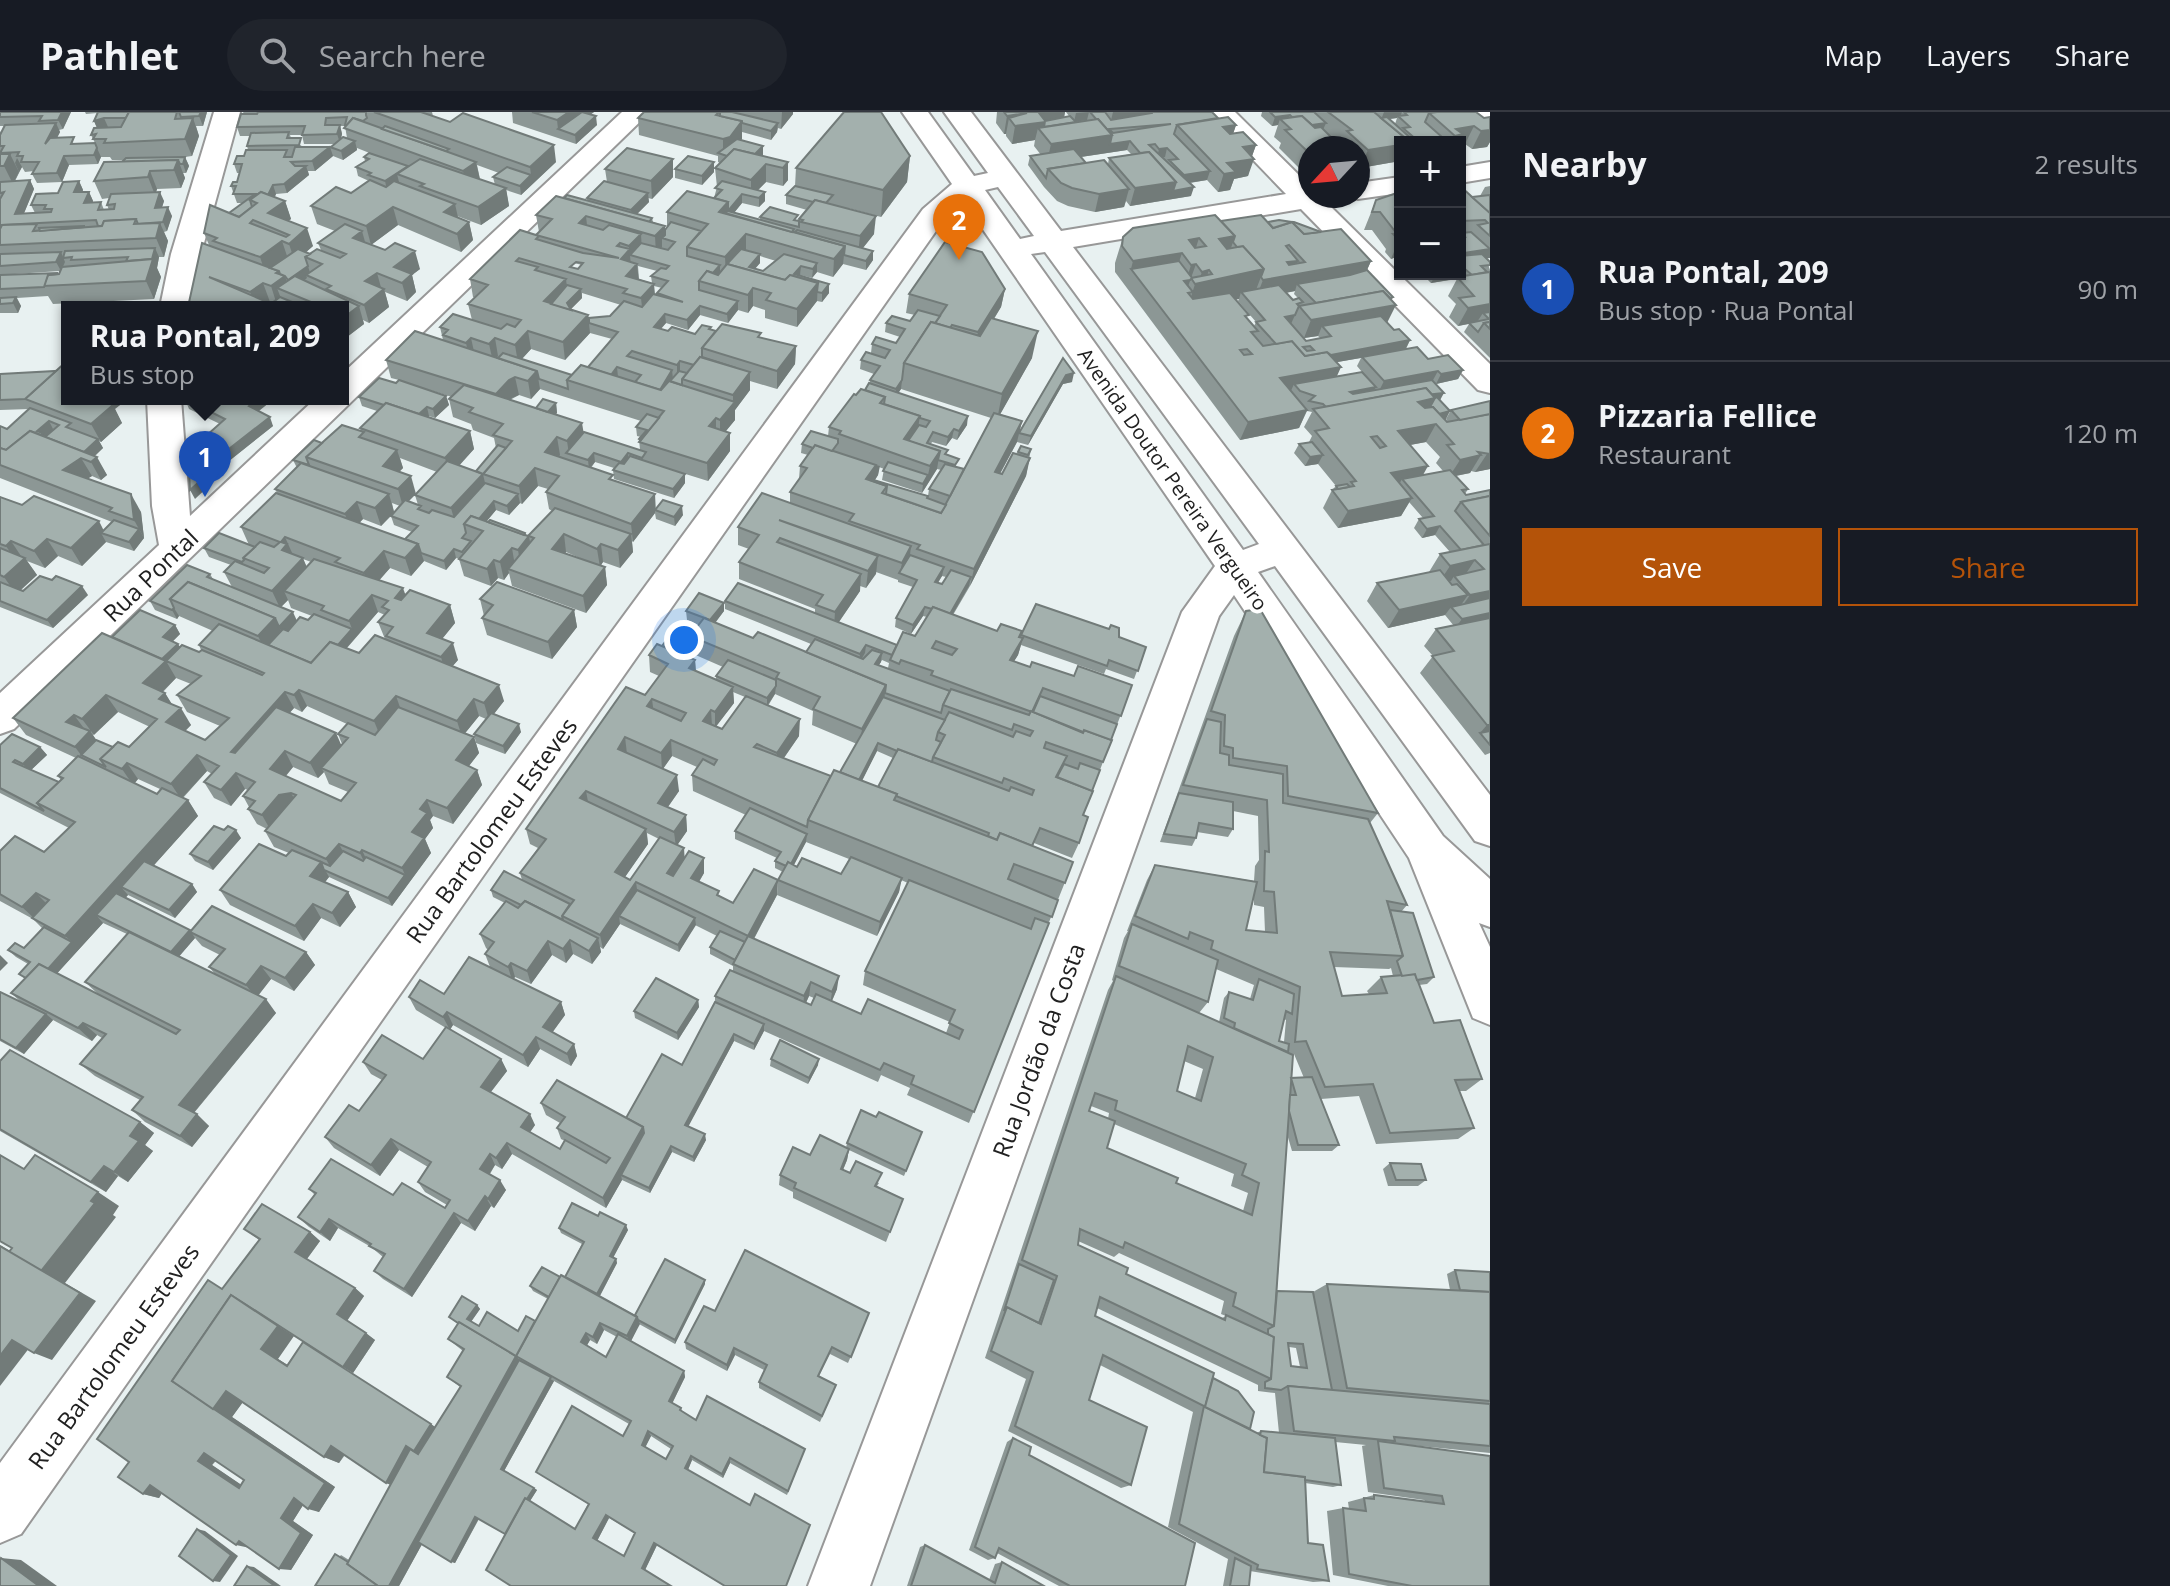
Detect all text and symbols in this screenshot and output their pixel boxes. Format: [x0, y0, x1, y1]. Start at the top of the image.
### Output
search box [227, 19, 787, 91]
text: Pathlet [40, 29, 179, 81]
icon: search [255, 33, 299, 77]
text: Search here [319, 35, 486, 76]
text: Map [1824, 36, 1882, 74]
text: Layers [1926, 36, 2011, 74]
text: Share [2055, 36, 2130, 74]
north arrow [1298, 136, 1370, 208]
map controls [1394, 136, 1466, 280]
button: + [1394, 136, 1466, 208]
text: Nearby [1522, 141, 1647, 187]
text: 2 results [2035, 146, 2138, 182]
pin: 2 [933, 194, 985, 260]
button: − [1394, 208, 1466, 280]
text: Rua Pontal, 209 [1598, 251, 1829, 292]
text: 1 [1541, 271, 1555, 307]
text: 90 m [2077, 271, 2138, 307]
text: Bus stop · Rua Pontal [1598, 292, 1854, 328]
popup [61, 301, 349, 405]
text: Rua Pontal, 209 [90, 315, 320, 356]
street label: Avenida Doutor Pereira Vergueiro [1072, 343, 1274, 615]
text: Bus stop [90, 356, 195, 392]
text: Pizzaria Fellice [1598, 395, 1817, 436]
text: 2 [1541, 415, 1555, 451]
text: 120 m [2063, 415, 2138, 451]
pin: 1 [179, 431, 231, 497]
text: Restaurant [1598, 436, 1731, 472]
street label: Rua Pontal [95, 521, 205, 629]
button: Save [1522, 528, 1822, 606]
button: Share [1838, 528, 2138, 606]
your location [664, 620, 704, 660]
street label: Rua Bartolomeu Esteves [398, 710, 584, 950]
street label: Rua Jordão da Costa [984, 938, 1092, 1162]
street label: Rua Bartolomeu Esteves [20, 1236, 206, 1476]

